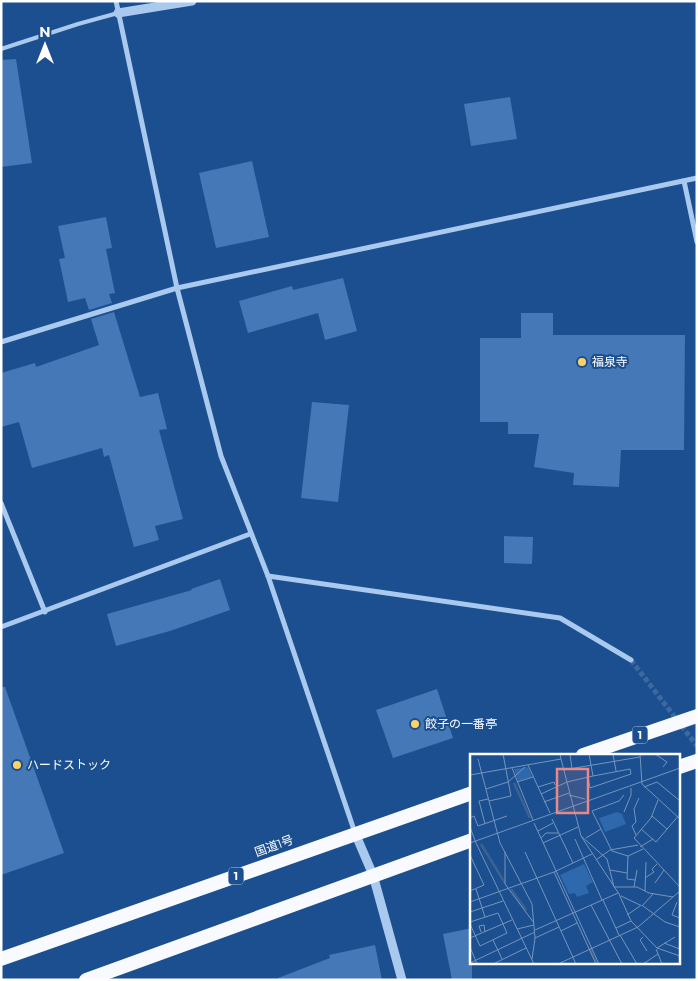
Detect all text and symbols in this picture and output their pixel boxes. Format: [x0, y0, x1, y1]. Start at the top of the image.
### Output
north arrow [20, 20, 70, 70]
text: N [39, 23, 51, 41]
place label: 福泉寺 [592, 354, 628, 369]
marker: 福泉寺 [576, 356, 588, 368]
place label: 餃子の一番亭 [425, 716, 497, 731]
marker: 餃子の一番亭 [409, 718, 421, 730]
road number: 1 [632, 726, 648, 744]
inset map [470, 754, 680, 964]
place label: ハードストック [27, 757, 111, 772]
marker: ハードストック [11, 759, 23, 771]
street label: 国道1号 [252, 832, 295, 859]
road number: 1 [228, 868, 244, 884]

